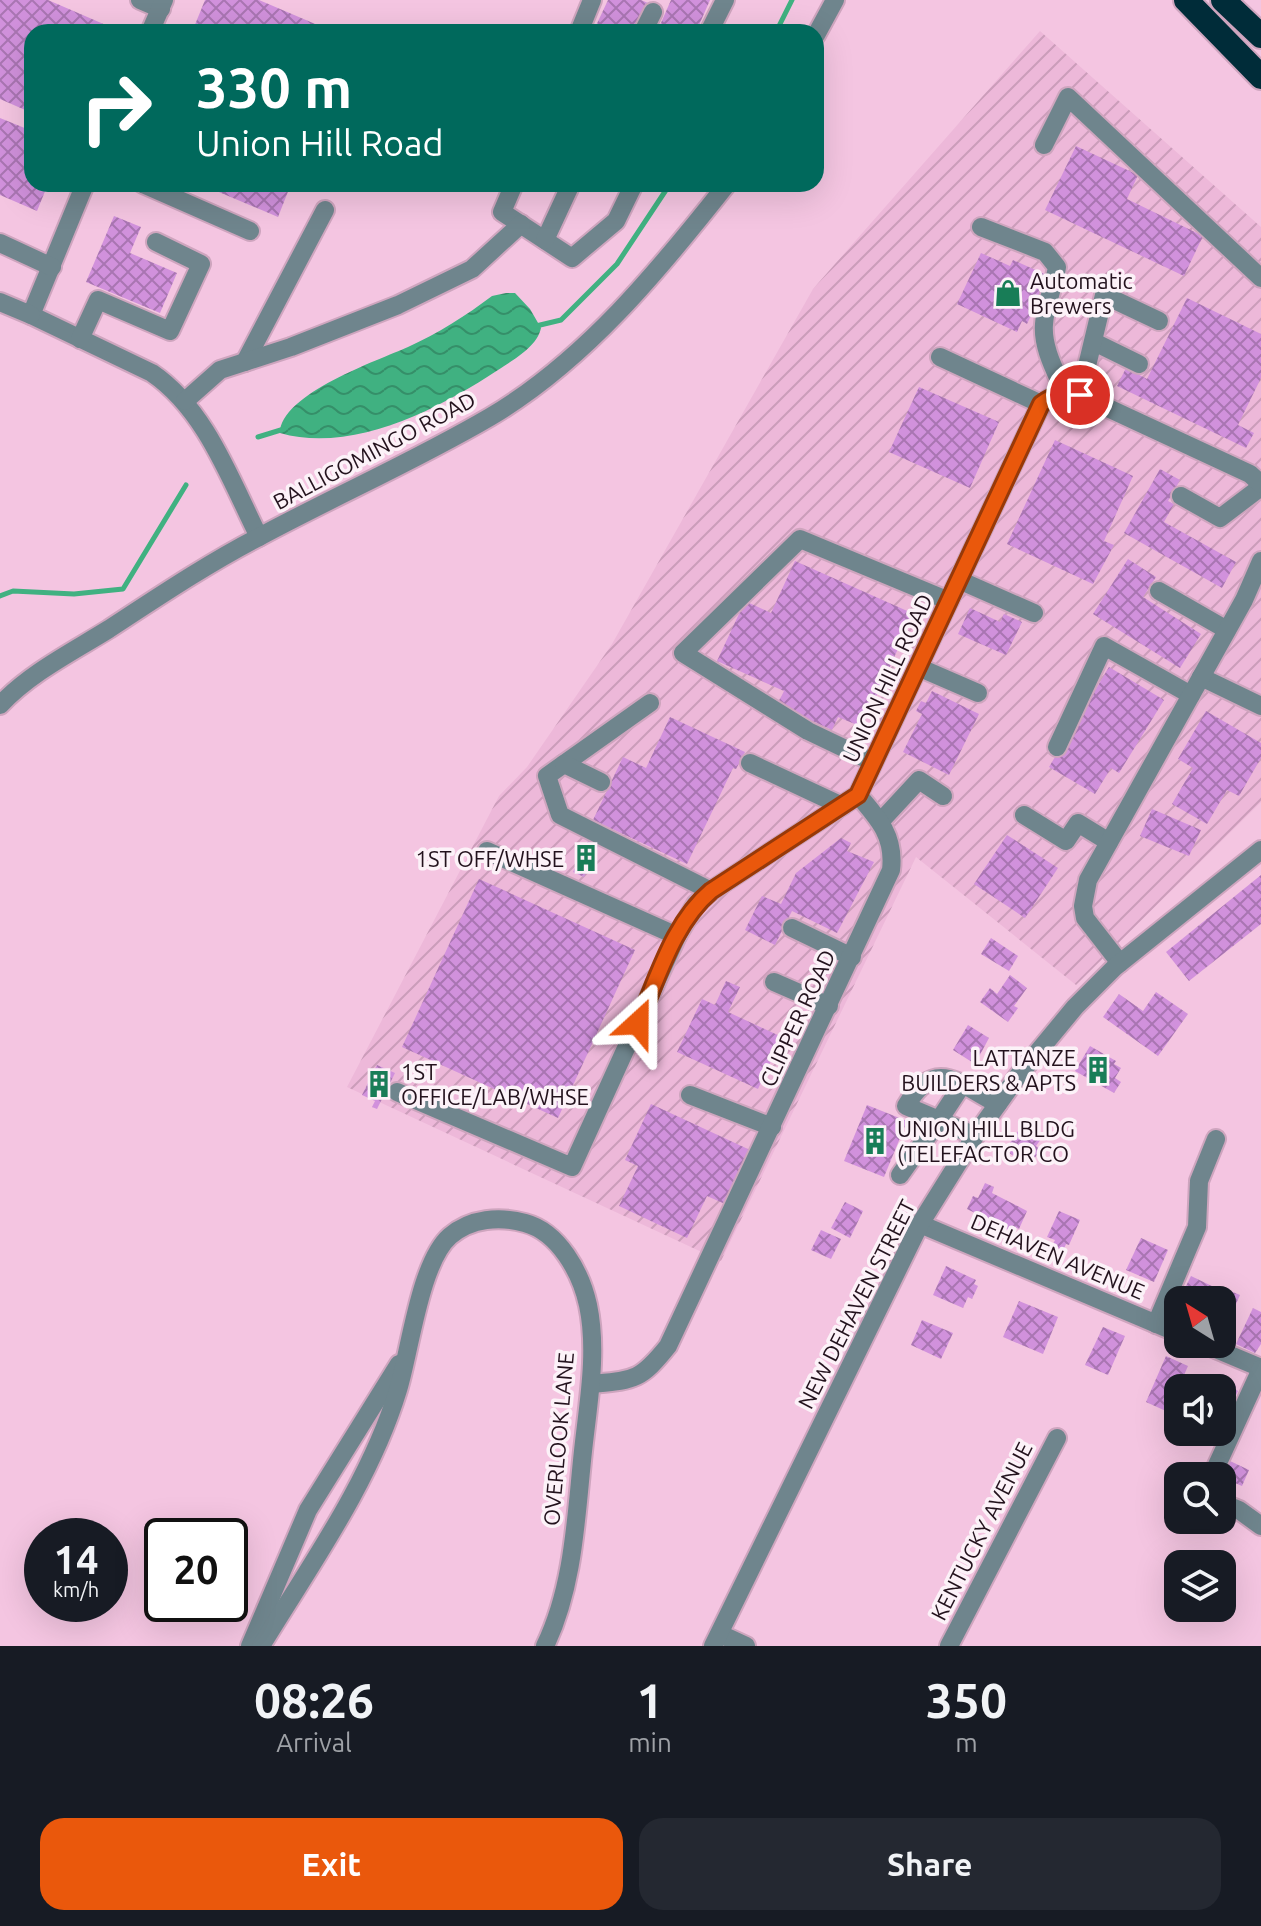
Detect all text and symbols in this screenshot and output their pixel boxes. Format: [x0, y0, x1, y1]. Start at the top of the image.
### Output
icon: right [64, 56, 168, 160]
text: 330 m [196, 56, 352, 119]
text: Union Hill Road [196, 122, 444, 163]
place label: Automatic Brewers [1030, 268, 1133, 318]
shop icon: Automatic Brewers [993, 278, 1023, 308]
pin [1046, 361, 1114, 429]
icon: arrive [1058, 373, 1102, 417]
street label: BALLIGOMINGO ROAD [269, 386, 479, 514]
street label: UNION HILL ROAD [837, 590, 937, 766]
building icon: 1ST OFF/WHSE [571, 843, 601, 873]
place label: 1ST OFF/WHSE [416, 846, 564, 871]
street label: CLIPPER ROAD [754, 946, 840, 1090]
position arrow [596, 981, 680, 1065]
place label: LATTANZE BUILDERS & APTS [901, 1045, 1076, 1095]
building icon: LATTANZE BUILDERS & APTS [1083, 1055, 1113, 1085]
place label: 1ST OFFICE/LAB/WHSE [401, 1059, 589, 1109]
building icon: 1ST OFFICE/LAB/WHSE [364, 1069, 394, 1099]
place label: UNION HILL BLDG (TELEFACTOR CO [897, 1116, 1075, 1167]
building icon: UNION HILL BLDG (TELEFACTOR CO [860, 1126, 890, 1156]
street label: NEW DEHAVEN STREET [792, 1195, 920, 1413]
street label: DEHAVEN AVENUE [968, 1208, 1148, 1304]
north arrow [1164, 1286, 1236, 1358]
map controls [1164, 1286, 1236, 1622]
street label: OVERLOOK LANE [538, 1351, 578, 1527]
button: sound [1164, 1374, 1236, 1446]
street label: KENTUCKY AVENUE [925, 1438, 1037, 1624]
button: search [1164, 1462, 1236, 1534]
speed limit sign: 20 [144, 1518, 248, 1622]
text: 14 [53, 1537, 99, 1582]
button: layers [1164, 1550, 1236, 1622]
text: km/h [53, 1578, 99, 1601]
text: 08:26 [254, 1673, 374, 1727]
text: 1 [636, 1673, 663, 1727]
text: 350 [926, 1673, 1007, 1727]
text: Arrival [276, 1728, 352, 1757]
text: min [628, 1728, 672, 1757]
text: m [955, 1728, 978, 1757]
button: Exit [40, 1818, 623, 1910]
button: Share [639, 1818, 1221, 1910]

